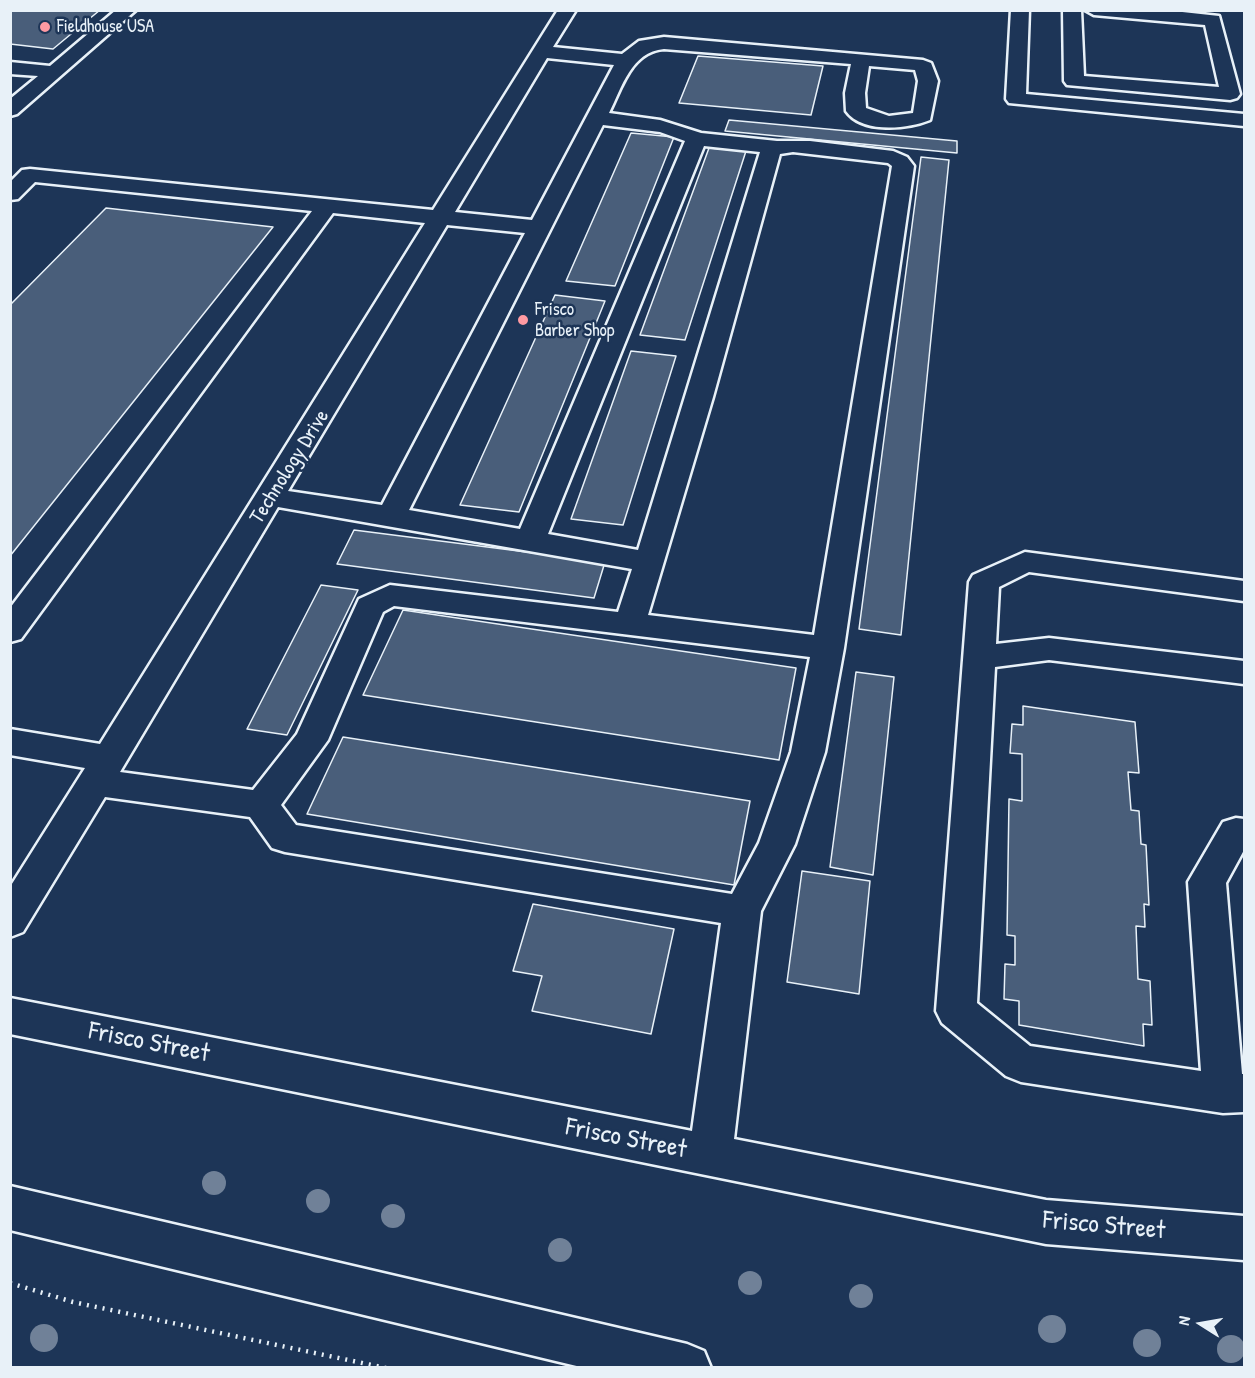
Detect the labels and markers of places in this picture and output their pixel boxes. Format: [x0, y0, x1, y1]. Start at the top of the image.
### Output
place label: Fieldhouse USA [57, 16, 154, 38]
marker: Fieldhouse USA [38, 20, 52, 34]
place label: Frisco Barber Shop [535, 299, 615, 342]
marker: Frisco Barber Shop [516, 313, 530, 327]

